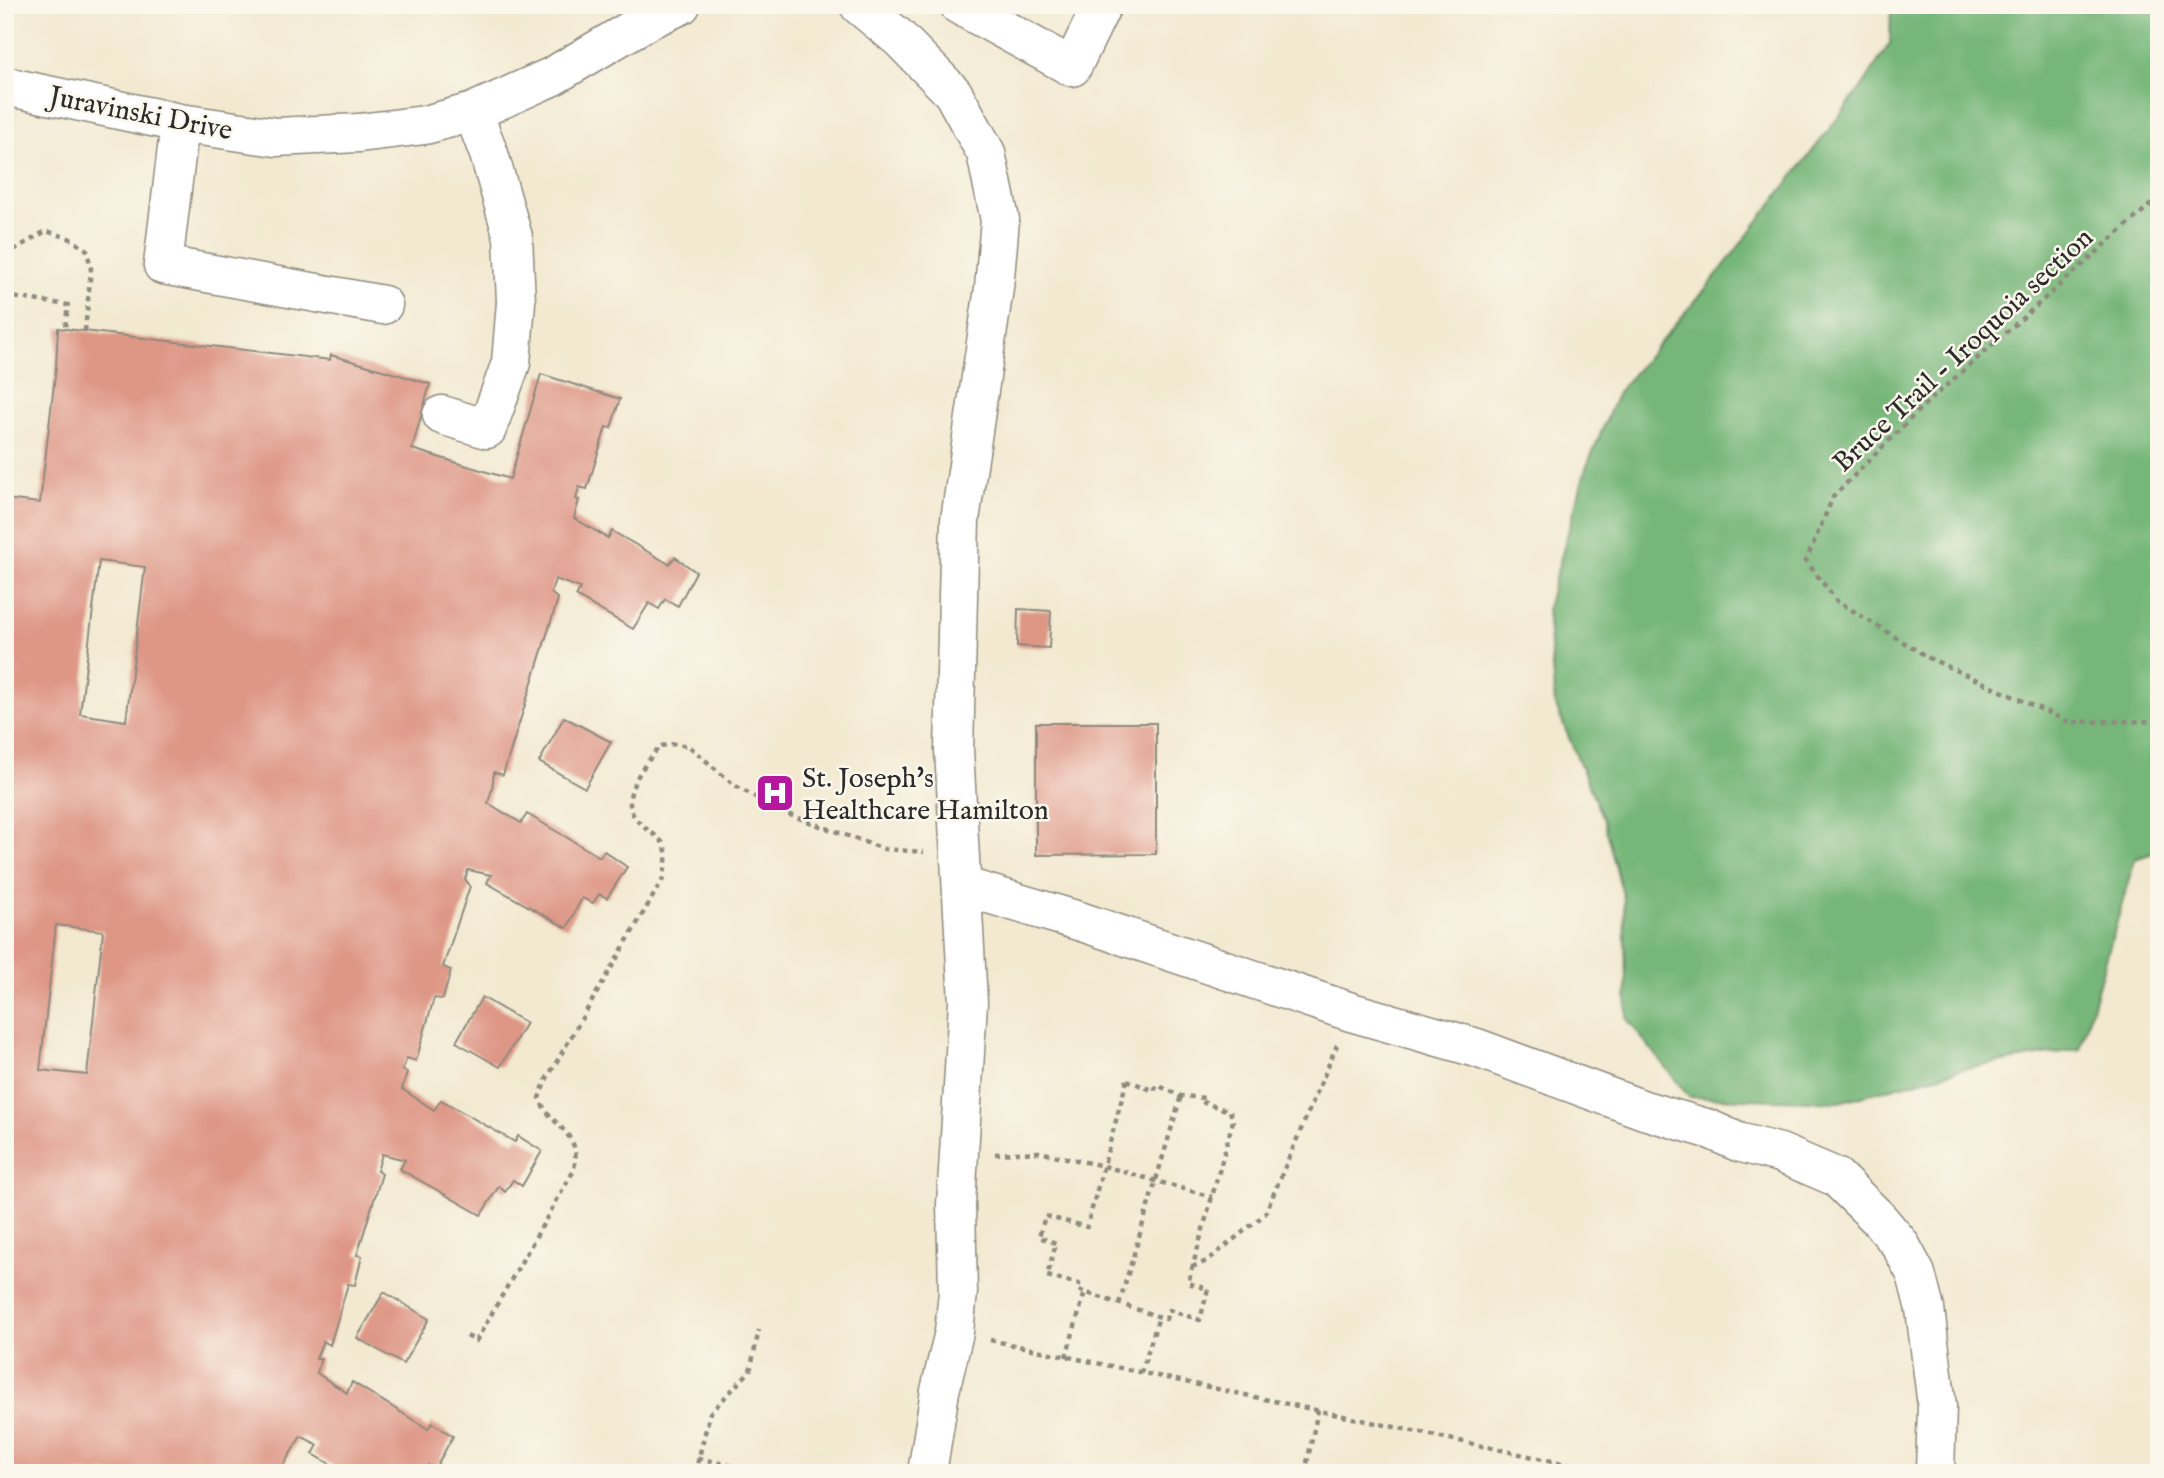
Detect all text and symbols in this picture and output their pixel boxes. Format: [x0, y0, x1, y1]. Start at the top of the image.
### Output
street label: Juravinski Drive [43, 79, 235, 149]
street label: Bruce Trail - Iroquoia section [1826, 221, 2101, 481]
place label: St. Joseph's Healthcare Hamilton [802, 762, 1049, 829]
hospital icon: St. Joseph's Healthcare Hamilton [754, 772, 796, 814]

